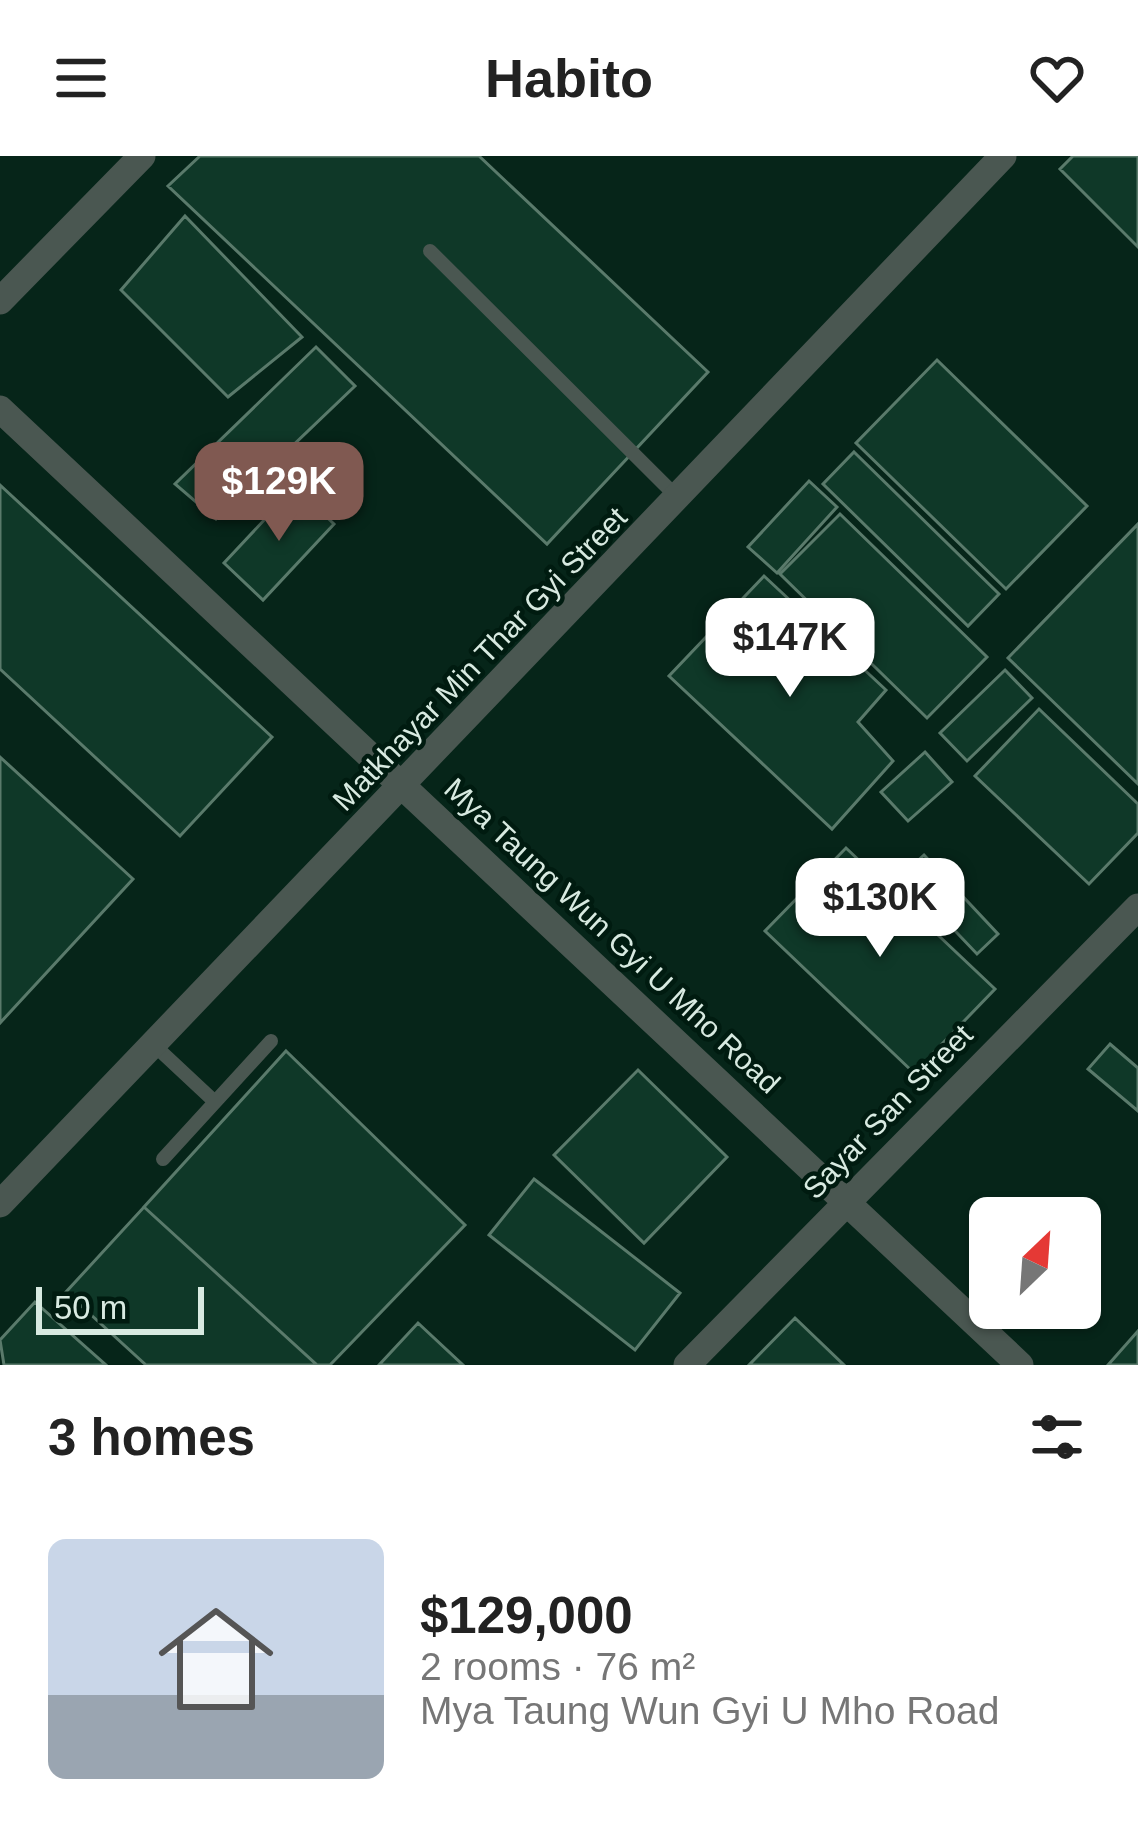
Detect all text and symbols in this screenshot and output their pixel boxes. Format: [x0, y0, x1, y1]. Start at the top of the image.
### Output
icon: menu [48, 45, 114, 111]
icon: heart [1024, 45, 1090, 111]
text: Habito [485, 48, 653, 108]
pin: $129K [195, 442, 363, 544]
text: $129K [222, 459, 336, 502]
street label: Matkhayar Min Thar Gyi Street [326, 500, 634, 817]
pin: $147K [706, 598, 874, 700]
text: $147K [733, 615, 847, 658]
street label: Mya Taung Wun Gyi U Mho Road [438, 772, 787, 1100]
pin: $130K [796, 858, 964, 960]
text: $130K [823, 875, 937, 918]
street label: Sayar San Street [796, 1018, 979, 1205]
north arrow [969, 1197, 1101, 1329]
map controls [969, 1197, 1101, 1329]
scale bar [36, 1281, 204, 1334]
text: 50 m [54, 1289, 127, 1326]
icon: filters [1024, 1404, 1090, 1470]
text: 3 homes [48, 1409, 255, 1466]
icon: home [144, 1587, 288, 1731]
text: $129,000 [420, 1587, 633, 1644]
text: 2 rooms · 76 m² [420, 1645, 695, 1688]
text: Mya Taung Wun Gyi U Mho Road [420, 1689, 1000, 1732]

